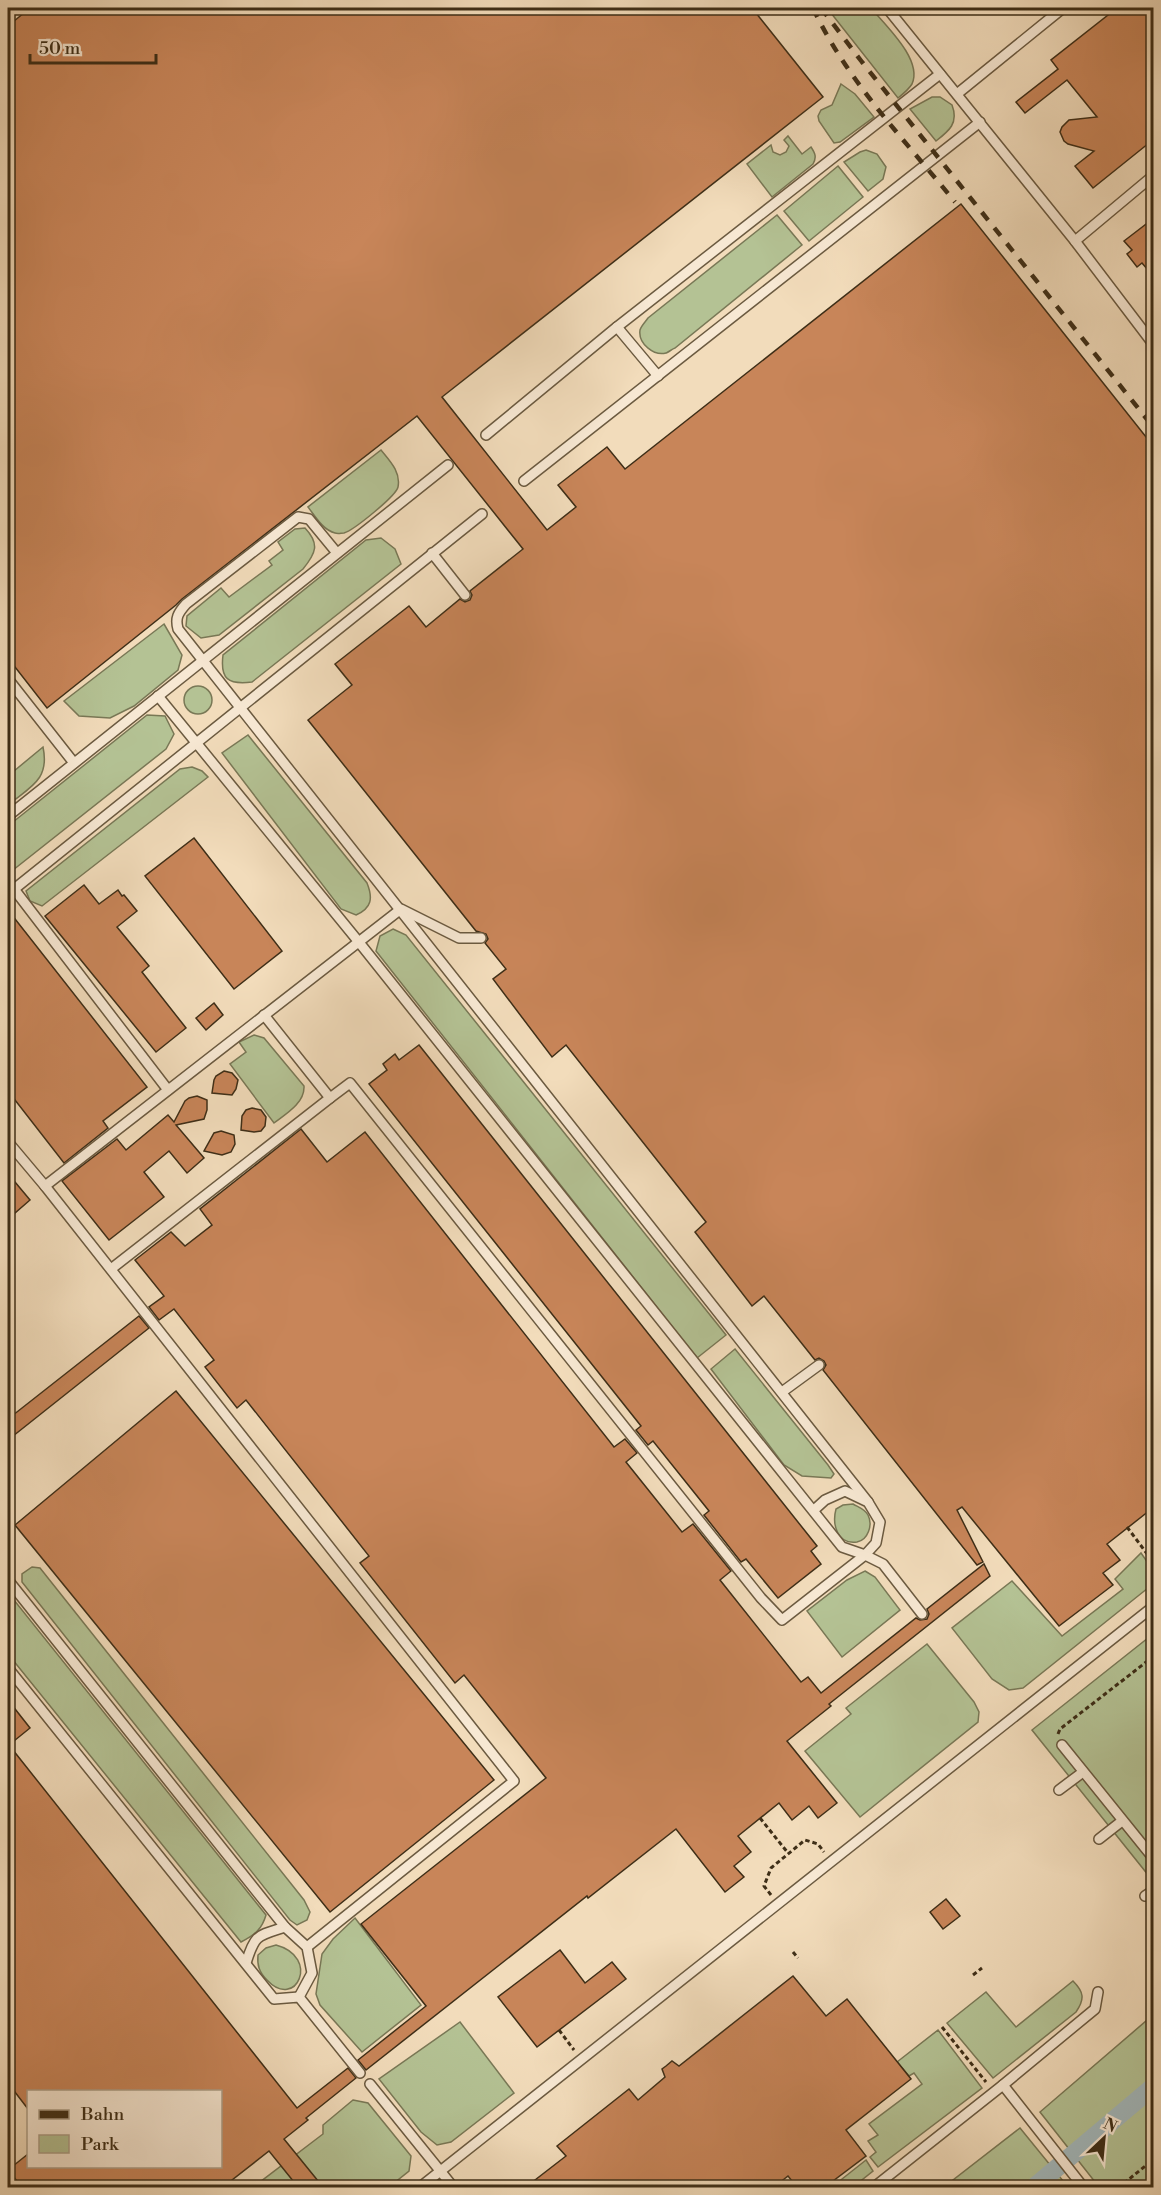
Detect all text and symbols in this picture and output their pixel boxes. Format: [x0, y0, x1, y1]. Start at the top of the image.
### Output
scale bar [30, 27, 156, 65]
text: 50 m [39, 37, 81, 60]
legend [27, 2090, 222, 2168]
text: Bahn [80, 2103, 124, 2126]
north arrow [1074, 2108, 1134, 2168]
text: N [1100, 2114, 1121, 2137]
text: Park [81, 2133, 120, 2156]

